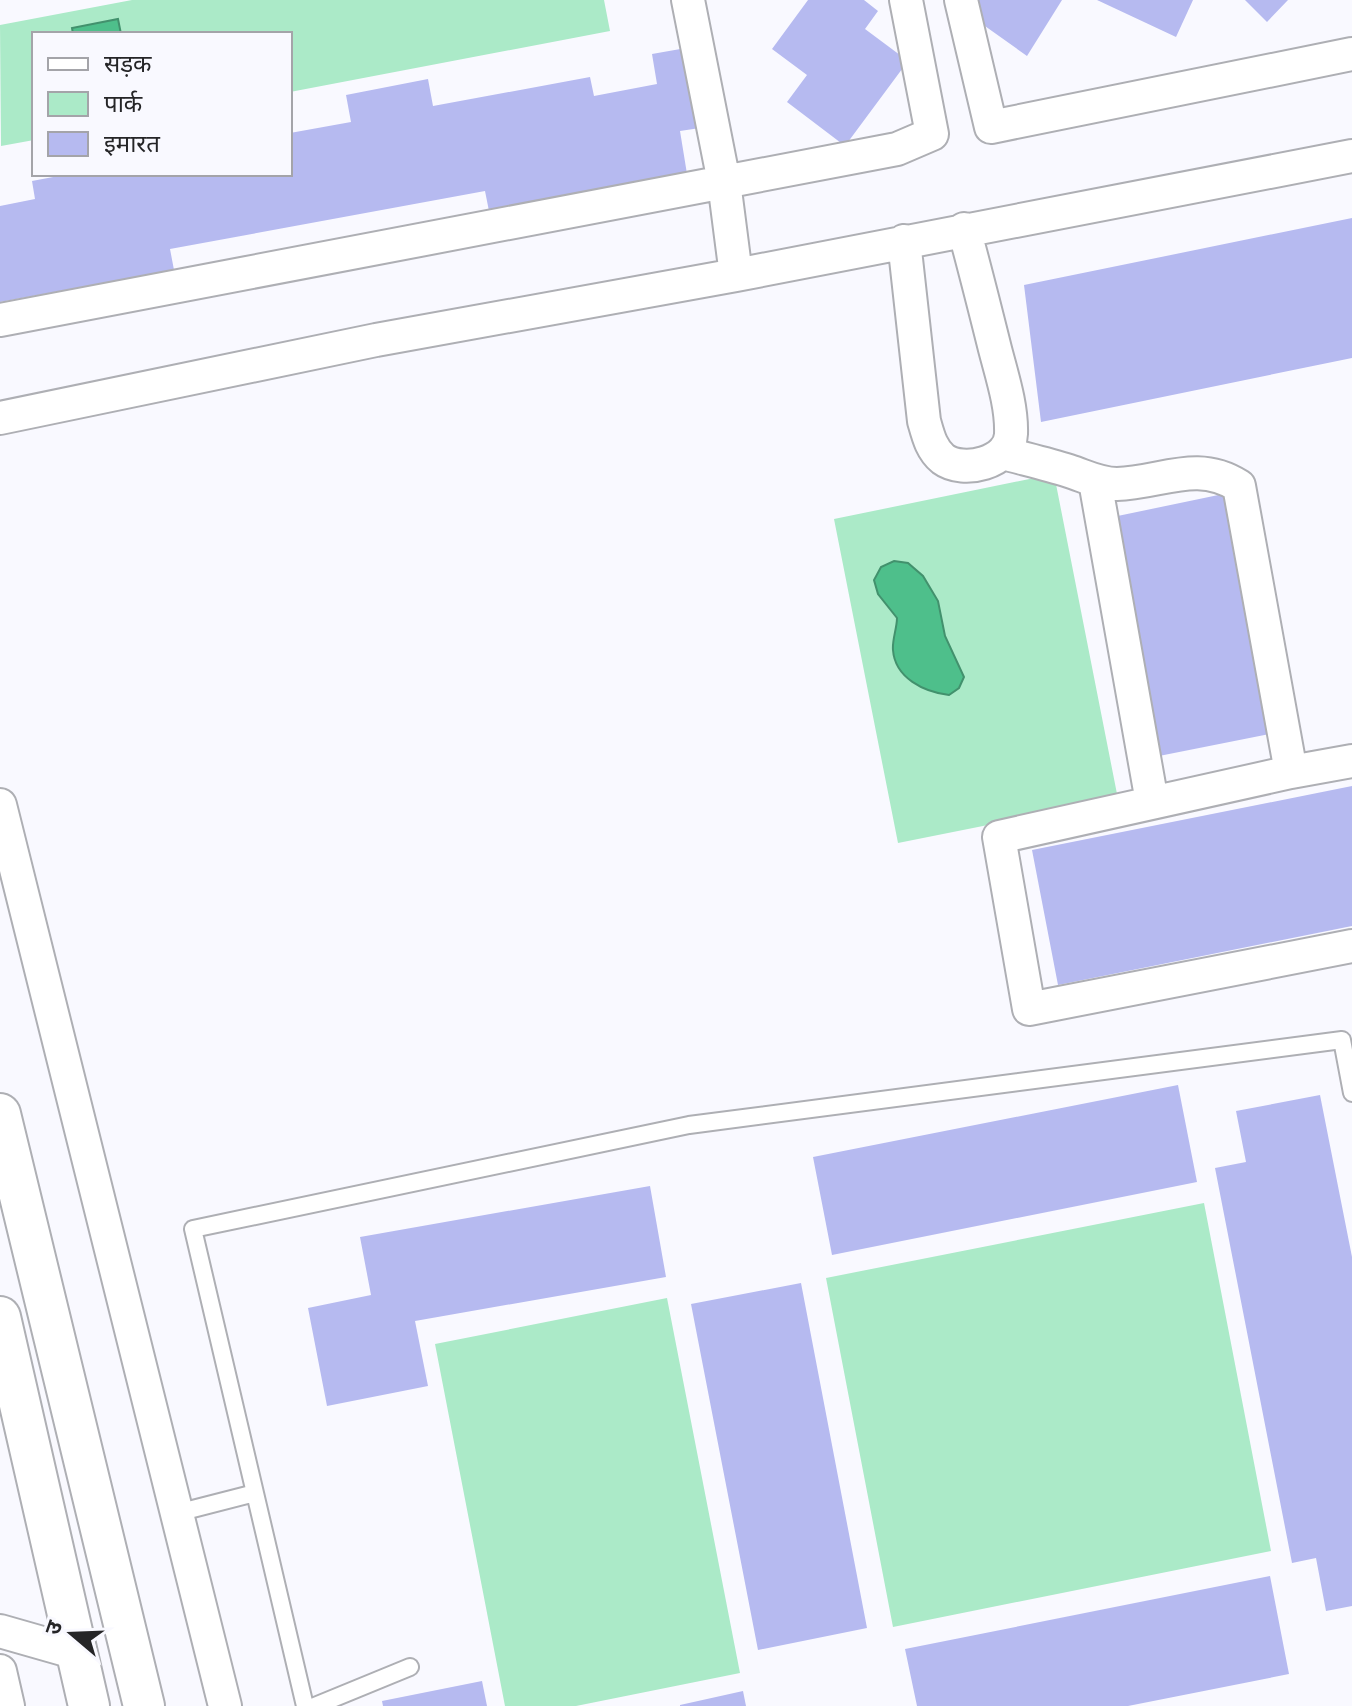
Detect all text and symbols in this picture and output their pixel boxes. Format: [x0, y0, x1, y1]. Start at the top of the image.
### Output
legend [32, 32, 292, 176]
text: सड़क [104, 50, 152, 79]
text: पार्क [104, 90, 143, 119]
text: इमारत [104, 130, 161, 159]
north arrow [32, 1594, 112, 1674]
text: उ [40, 1616, 70, 1638]

